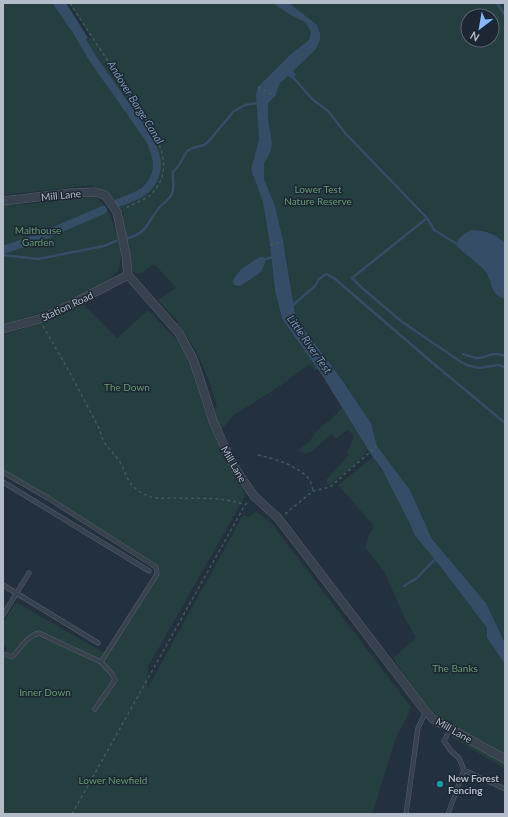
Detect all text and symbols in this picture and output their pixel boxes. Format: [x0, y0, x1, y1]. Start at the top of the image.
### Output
north arrow [460, 8, 500, 48]
text: N [468, 29, 482, 45]
water label: Andover Barge Canal [105, 57, 167, 147]
park label: Lower Test Nature Reserve [284, 183, 352, 207]
street label: Mill Lane [41, 187, 81, 203]
park label: Malthouse Garden [15, 224, 61, 248]
street label: Station Road [39, 289, 95, 323]
water label: Little River Test [285, 312, 335, 376]
park label: The Down [104, 381, 150, 393]
street label: Mill Lane [219, 444, 249, 484]
park label: The Banks [432, 662, 478, 674]
park label: Inner Down [19, 686, 71, 698]
street label: Mill Lane [434, 715, 474, 745]
place label: New Forest Fencing [448, 772, 499, 796]
park label: Lower Newfield [79, 774, 147, 786]
marker: New Forest Fencing [435, 779, 445, 789]

